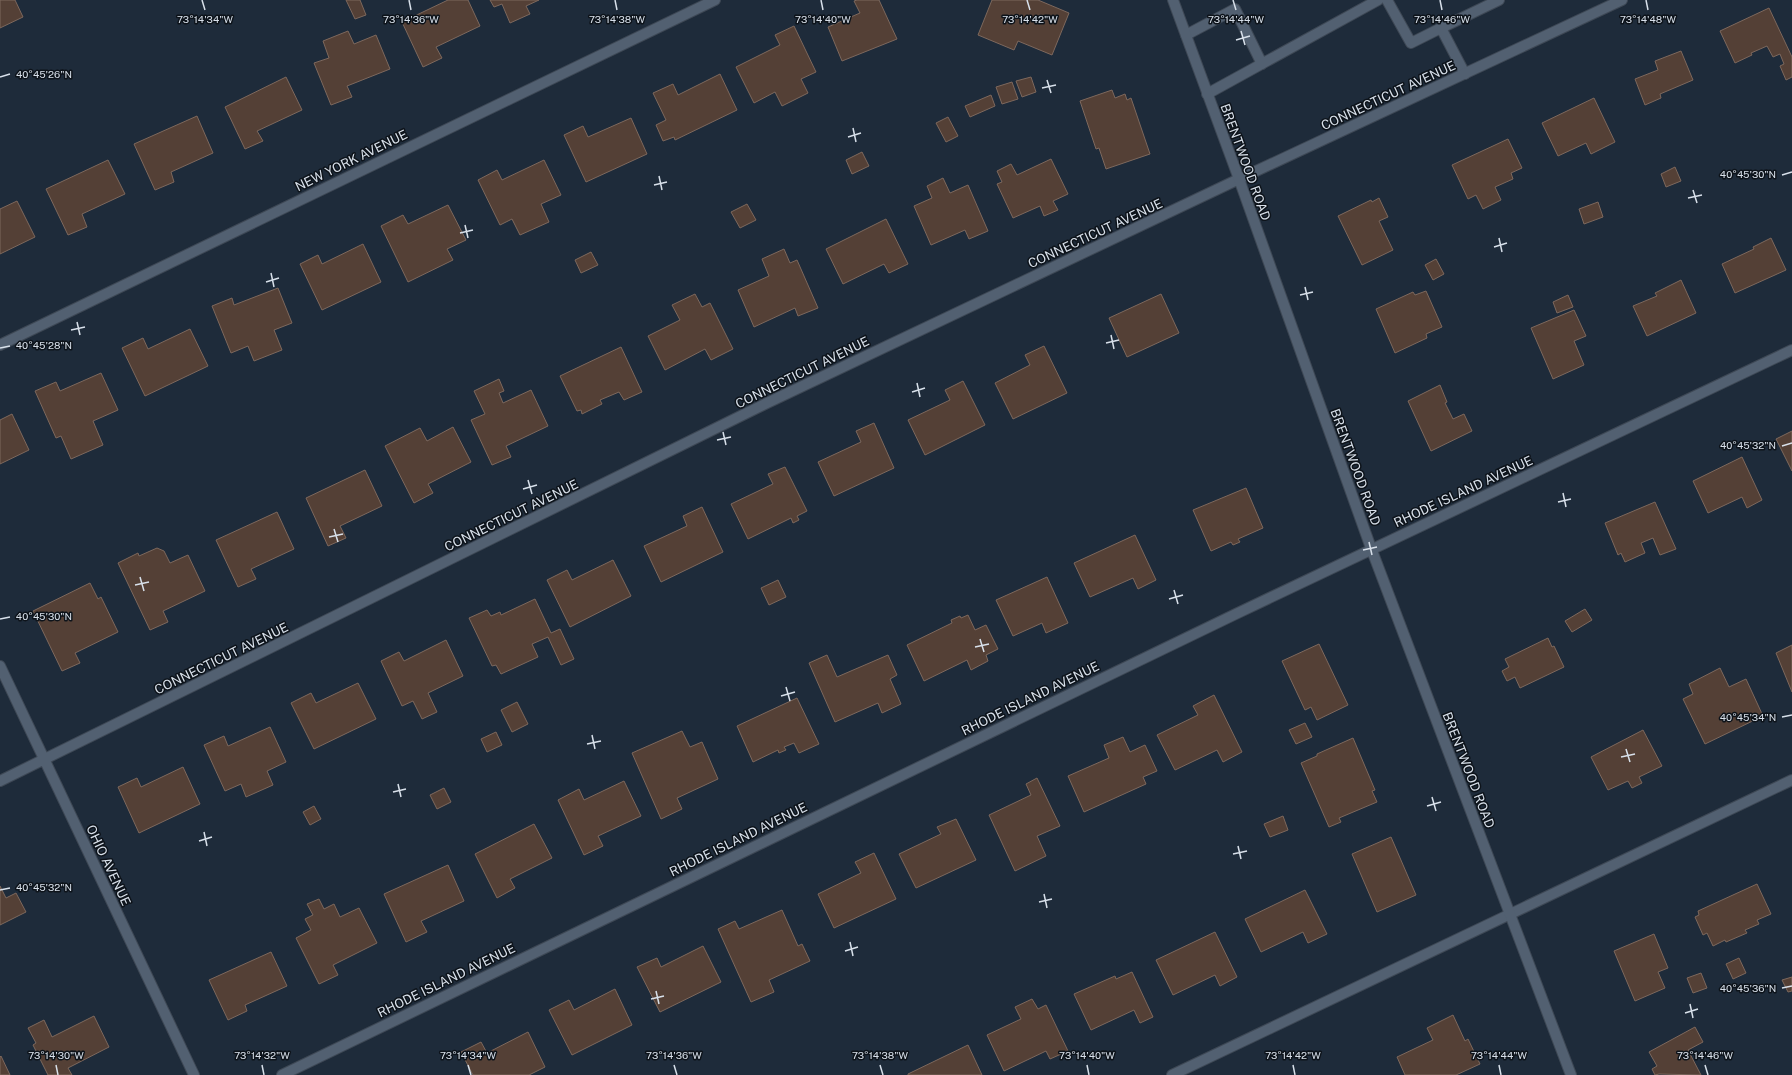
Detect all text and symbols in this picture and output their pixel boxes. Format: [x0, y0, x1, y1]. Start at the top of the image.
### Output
text: 73°14'34"W [177, 13, 233, 25]
text: 73°14'36"W [383, 13, 439, 25]
text: 73°14'38"W [589, 13, 645, 25]
text: 73°14'40"W [795, 13, 851, 25]
text: 73°14'42"W [1002, 13, 1058, 25]
text: 73°14'44"W [1208, 13, 1264, 25]
text: 73°14'46"W [1414, 13, 1470, 25]
text: 73°14'48"W [1620, 13, 1677, 25]
street label: CONNECTICUT AVENUE [1319, 58, 1458, 133]
text: 40°45'26"N [16, 68, 72, 80]
street label: BRENTWOOD ROAD [1217, 102, 1274, 223]
street label: NEW YORK AVENUE [293, 127, 410, 194]
text: 40°45'30"N [1720, 168, 1776, 180]
street label: CONNECTICUT AVENUE [1026, 196, 1165, 271]
street label: CONNECTICUT AVENUE [733, 334, 871, 411]
text: 40°45'28"N [16, 339, 72, 351]
street label: BRENTWOOD ROAD [1327, 407, 1384, 528]
text: 40°45'32"N [1720, 439, 1776, 451]
street label: RHODE ISLAND AVENUE [1391, 453, 1535, 530]
street label: CONNECTICUT AVENUE [442, 477, 580, 554]
text: 40°45'30"N [16, 610, 72, 622]
street label: CONNECTICUT AVENUE [152, 620, 290, 697]
street label: RHODE ISLAND AVENUE [959, 659, 1102, 738]
street label: BRENTWOOD ROAD [1439, 710, 1498, 830]
text: 40°45'34"N [1720, 711, 1776, 723]
street label: RHODE ISLAND AVENUE [667, 800, 810, 879]
street label: OHIO AVENUE [83, 822, 134, 908]
text: 40°45'32"N [16, 881, 72, 893]
street label: RHODE ISLAND AVENUE [375, 941, 518, 1020]
text: 40°45'36"N [1720, 982, 1776, 994]
text: 73°14'30"W [28, 1049, 84, 1061]
text: 73°14'32"W [234, 1049, 290, 1061]
text: 73°14'34"W [440, 1049, 496, 1061]
text: 73°14'36"W [646, 1049, 702, 1061]
text: 73°14'38"W [852, 1049, 908, 1061]
text: 73°14'40"W [1059, 1049, 1115, 1061]
text: 73°14'42"W [1265, 1049, 1321, 1061]
text: 73°14'44"W [1471, 1049, 1527, 1061]
text: 73°14'46"W [1677, 1049, 1733, 1061]

